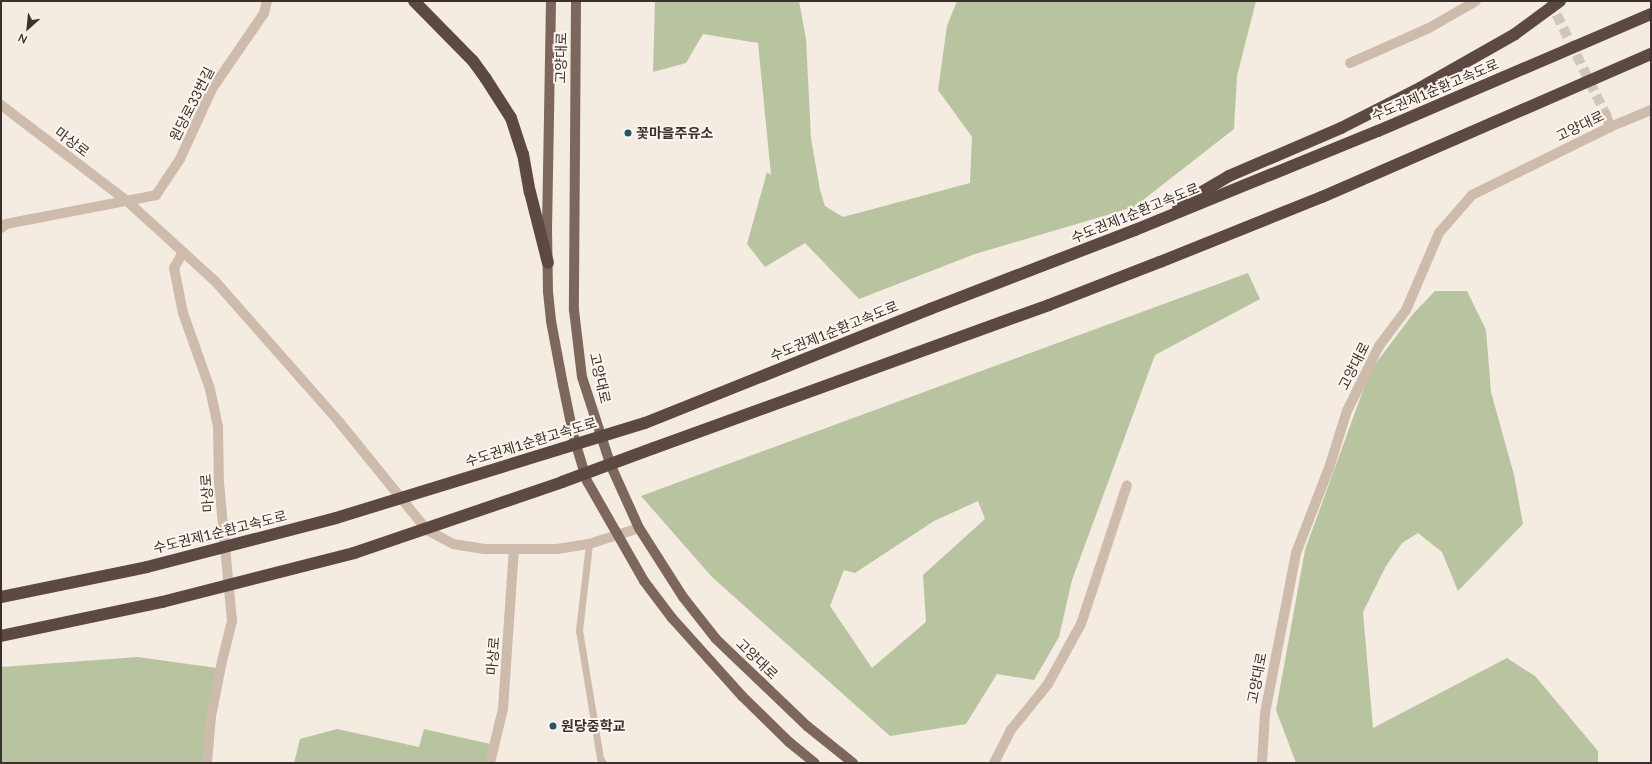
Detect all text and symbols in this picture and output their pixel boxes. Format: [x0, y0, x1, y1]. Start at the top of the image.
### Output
north arrow [8, 8, 48, 48]
text: N [16, 31, 29, 47]
street label: 고양대로 [552, 32, 570, 84]
street label: 수도권제1순환고속도로 [1369, 56, 1501, 124]
street label: 원당로33번길 [166, 64, 218, 144]
street label: 고양대로 [1553, 107, 1607, 145]
street label: 마상로 [52, 124, 92, 160]
place label: 꽃마을주유소 [636, 125, 713, 141]
marker: 꽃마을주유소 [623, 128, 633, 138]
street label: 수도권제1순환고속도로 [1068, 180, 1202, 246]
street label: 수도권제1순환고속도로 [767, 298, 901, 364]
street label: 고양대로 [1335, 339, 1373, 393]
street label: 고양대로 [586, 351, 614, 405]
street label: 수도권제1순환고속도로 [463, 414, 599, 470]
street label: 마상로 [197, 473, 217, 513]
street label: 수도권제1순환고속도로 [152, 507, 288, 557]
street label: 고양대로 [733, 635, 781, 683]
street label: 마상로 [483, 636, 503, 676]
street label: 고양대로 [1244, 651, 1270, 705]
place label: 원당중학교 [561, 718, 625, 734]
marker: 원당중학교 [548, 721, 558, 731]

